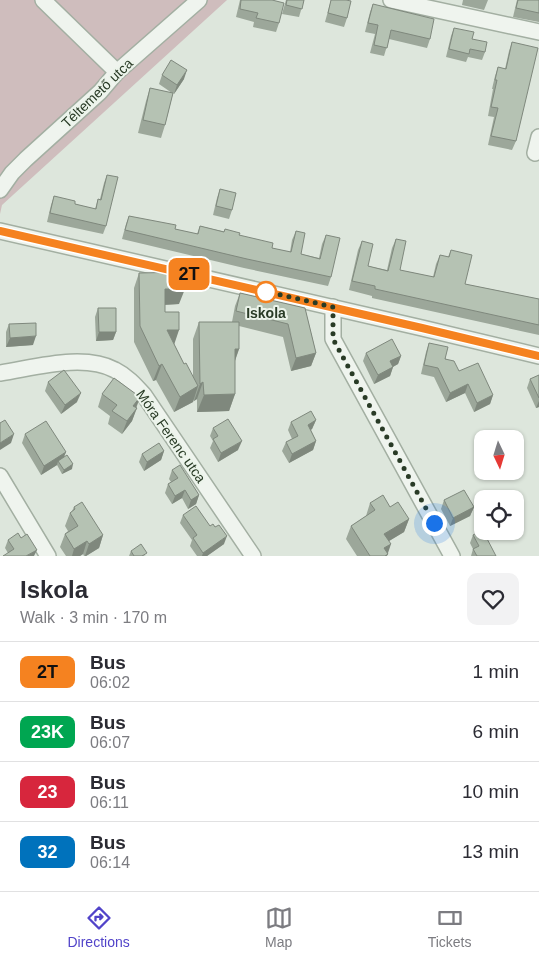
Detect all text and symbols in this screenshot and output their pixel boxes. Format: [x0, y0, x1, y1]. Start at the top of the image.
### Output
street label: Téltemető utca [58, 55, 136, 131]
line badge: 2T [166, 258, 212, 290]
text: 2T [178, 264, 200, 284]
marker: Iskola [255, 281, 277, 303]
place label: Iskola [246, 305, 286, 321]
street label: Móra Ferenc utca [133, 386, 209, 486]
north arrow [474, 430, 524, 480]
map controls [474, 430, 524, 540]
button: locate [474, 490, 524, 540]
your location [422, 511, 447, 536]
button: heart [467, 573, 519, 625]
text: Iskola [20, 576, 88, 603]
text: Walk · 3 min · 170 m [20, 609, 167, 626]
text: Bus [90, 652, 126, 673]
text: 1 min [473, 661, 519, 682]
text: 2T [37, 662, 58, 682]
text: 06:02 [90, 674, 130, 691]
text: Bus [90, 712, 126, 733]
text: 6 min [473, 721, 519, 742]
text: 23K [31, 722, 64, 742]
text: 06:07 [90, 734, 130, 751]
text: Bus [90, 772, 126, 793]
text: 10 min [462, 781, 519, 802]
text: 23 [37, 782, 58, 802]
text: 06:11 [90, 794, 129, 811]
text: Bus [90, 832, 126, 853]
text: 13 min [462, 841, 519, 862]
text: 32 [37, 842, 58, 862]
text: 06:14 [90, 854, 130, 871]
tab: Directions [67, 904, 130, 950]
tab: Map [265, 904, 293, 950]
tab: Tickets [428, 904, 472, 950]

